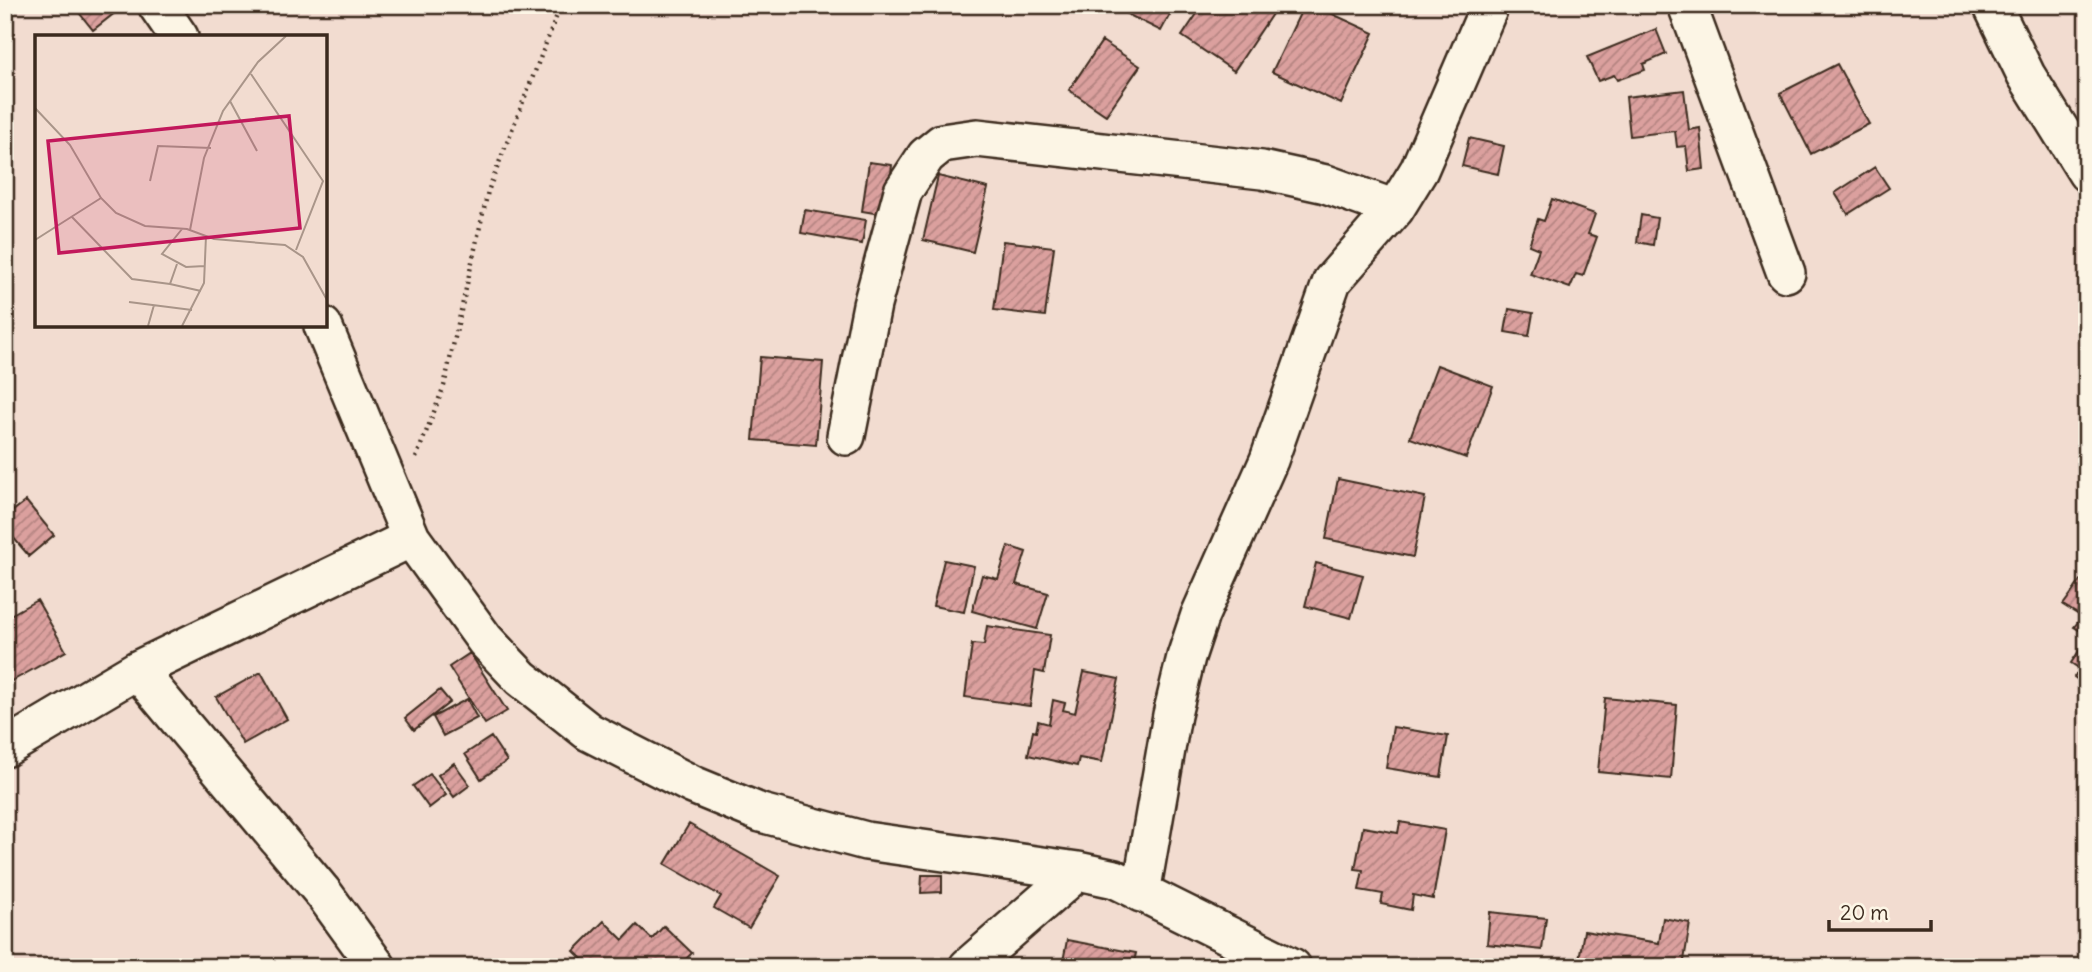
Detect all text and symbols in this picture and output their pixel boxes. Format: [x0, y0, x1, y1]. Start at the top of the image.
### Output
inset map [35, 35, 327, 327]
scale bar [1829, 888, 1931, 932]
text: 20 m [1840, 899, 1889, 926]

